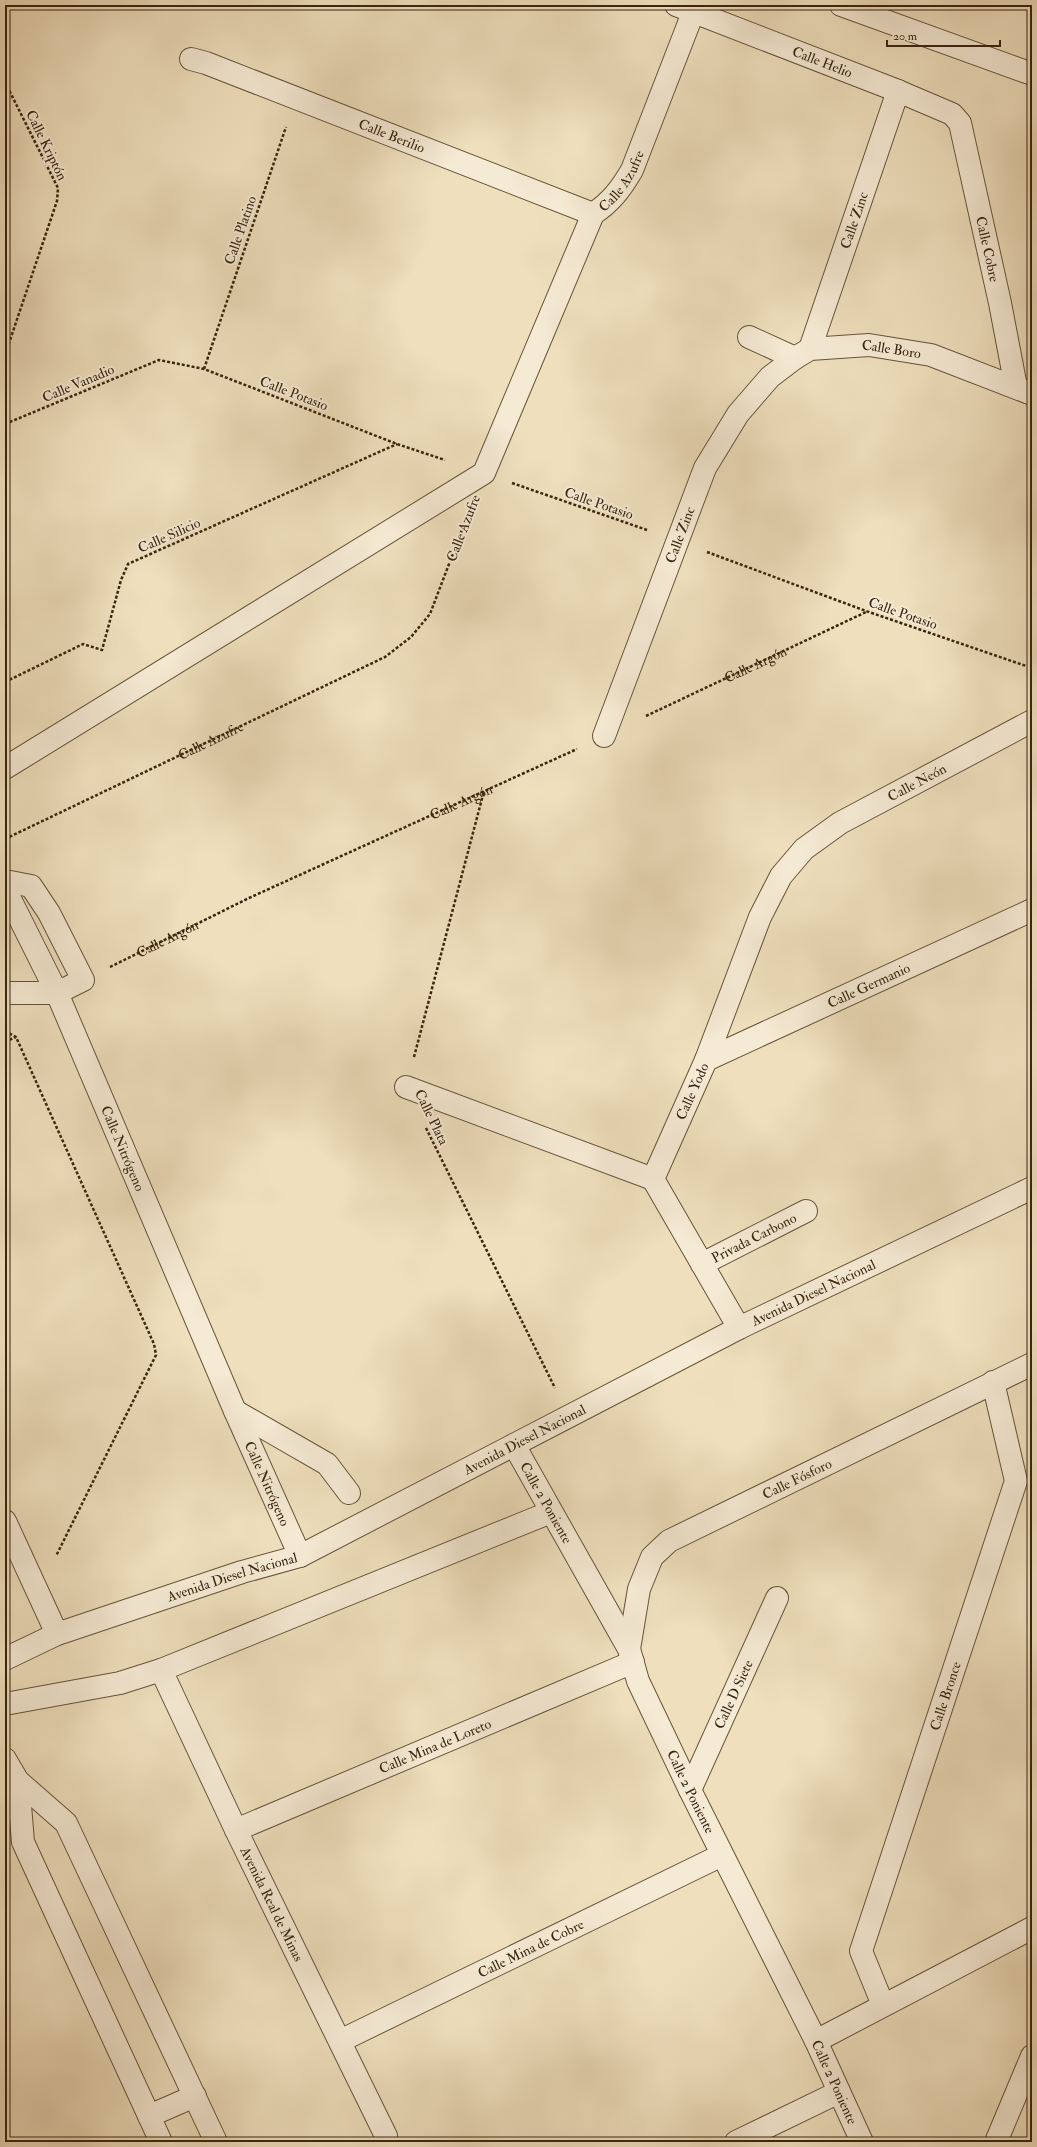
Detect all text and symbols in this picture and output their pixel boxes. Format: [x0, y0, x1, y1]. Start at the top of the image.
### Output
scale bar [887, 22, 1000, 48]
text: 20 m [893, 29, 918, 44]
street label: Calle Helio [790, 43, 855, 82]
street label: Calle Kriptón [21, 107, 71, 184]
street label: Calle Berilio [356, 115, 428, 157]
street label: Calle Azufre [595, 148, 648, 215]
street label: Calle Zinc [837, 189, 872, 251]
street label: Calle Platino [221, 193, 260, 267]
street label: Calle Cobre [972, 215, 1003, 284]
street label: Calle Boro [861, 337, 923, 362]
street label: Calle Vanadio [40, 361, 117, 406]
street label: Calle Potasio [257, 373, 331, 414]
street label: Calle Potasio [562, 484, 636, 523]
street label: Calle Azufre [443, 492, 484, 564]
street label: Calle Zinc [662, 504, 699, 566]
street label: Calle Silicio [135, 514, 203, 557]
street label: Calle Potasio [866, 594, 940, 633]
street label: Calle Argón [722, 643, 789, 687]
street label: Calle Azufre [175, 718, 246, 764]
street label: Calle Neón [885, 760, 949, 805]
street label: Calle Argón [427, 781, 495, 824]
street label: Calle Argón [134, 917, 201, 961]
street label: Calle Germanio [825, 959, 913, 1012]
street label: Calle Yodo [672, 1060, 713, 1123]
street label: Calle Plata [411, 1087, 452, 1148]
street label: Calle Nitrógeno [97, 1103, 148, 1194]
street label: Privada Carbono [709, 1209, 799, 1267]
street label: Avenida Diesel Nacional [748, 1256, 879, 1330]
street label: Avenida Diesel Nacional [460, 1401, 589, 1479]
street label: Calle Nitrógeno [241, 1439, 294, 1529]
street label: Calle Fósforo [760, 1455, 835, 1503]
street label: Calle 2 Poniente [516, 1459, 576, 1547]
street label: Avenida Diesel Nacional [164, 1549, 300, 1606]
street label: Calle D Siete [711, 1657, 757, 1732]
street label: Calle Bronce [926, 1659, 965, 1733]
street label: Calle Mina de Loreto [377, 1715, 494, 1778]
street label: Calle 2 Poniente [663, 1747, 718, 1836]
street label: Avenida Real de Minas [236, 1843, 307, 1964]
street label: Calle Mina de Cobre [475, 1916, 587, 1982]
street label: Calle 2 Poniente [808, 2037, 861, 2127]

